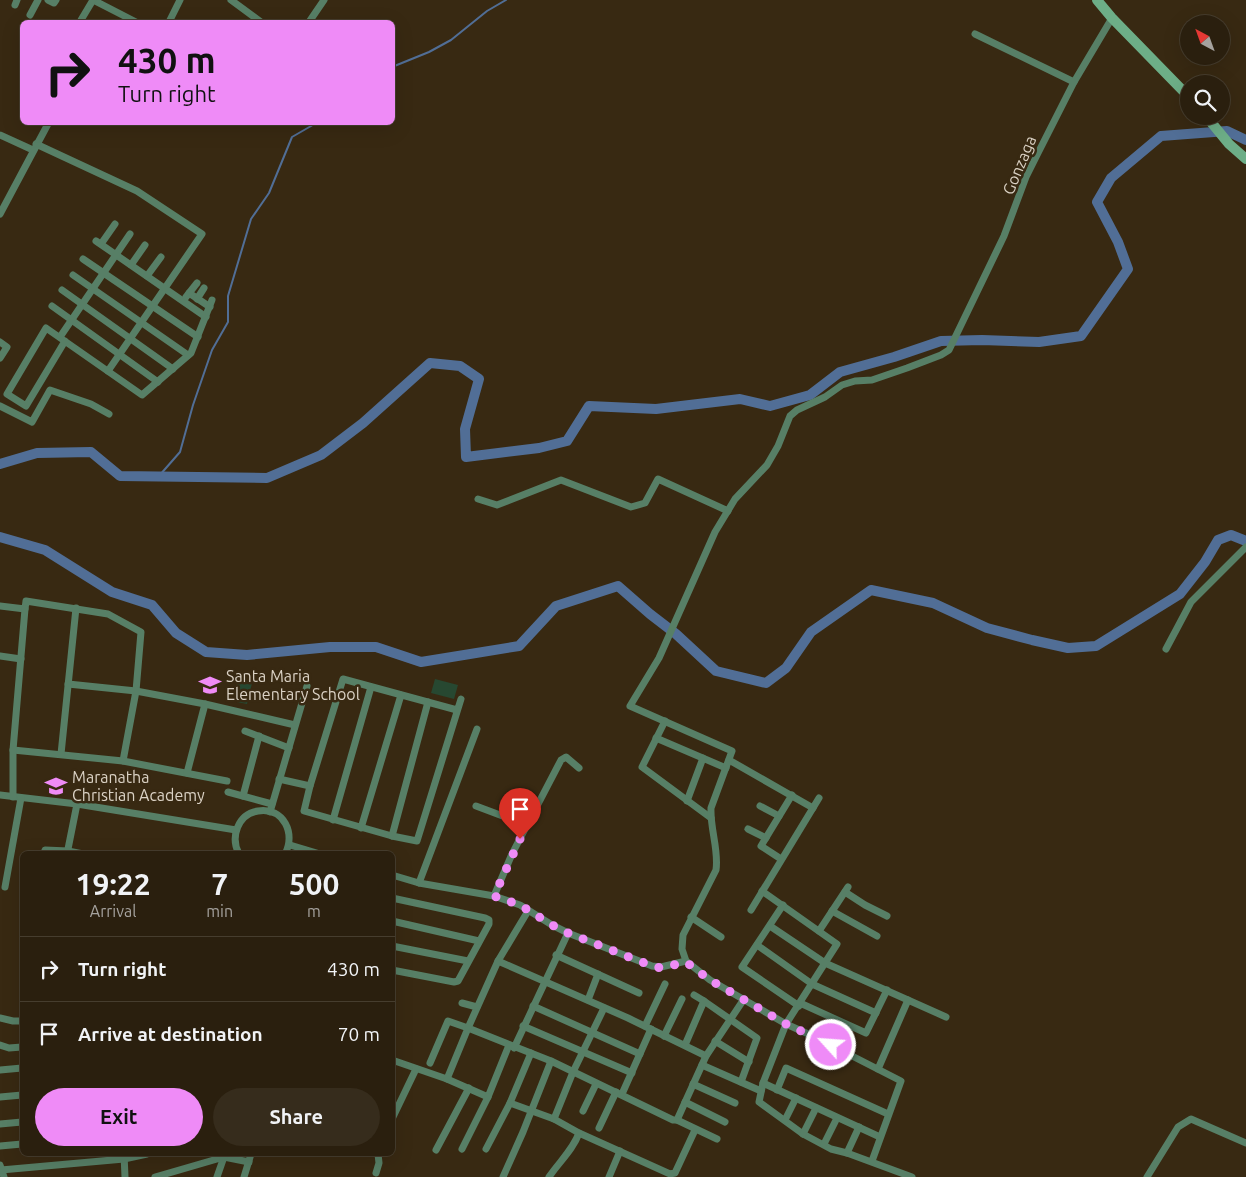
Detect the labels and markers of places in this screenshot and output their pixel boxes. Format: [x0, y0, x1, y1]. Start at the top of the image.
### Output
place label: Santa Maria Elementary School [226, 667, 360, 703]
school or university icon: Santa Maria Elementary School [197, 672, 223, 698]
place label: Maranatha Christian Academy [72, 768, 205, 804]
school or university icon: Maranatha Christian Academy [43, 773, 69, 799]
pin [499, 788, 541, 839]

